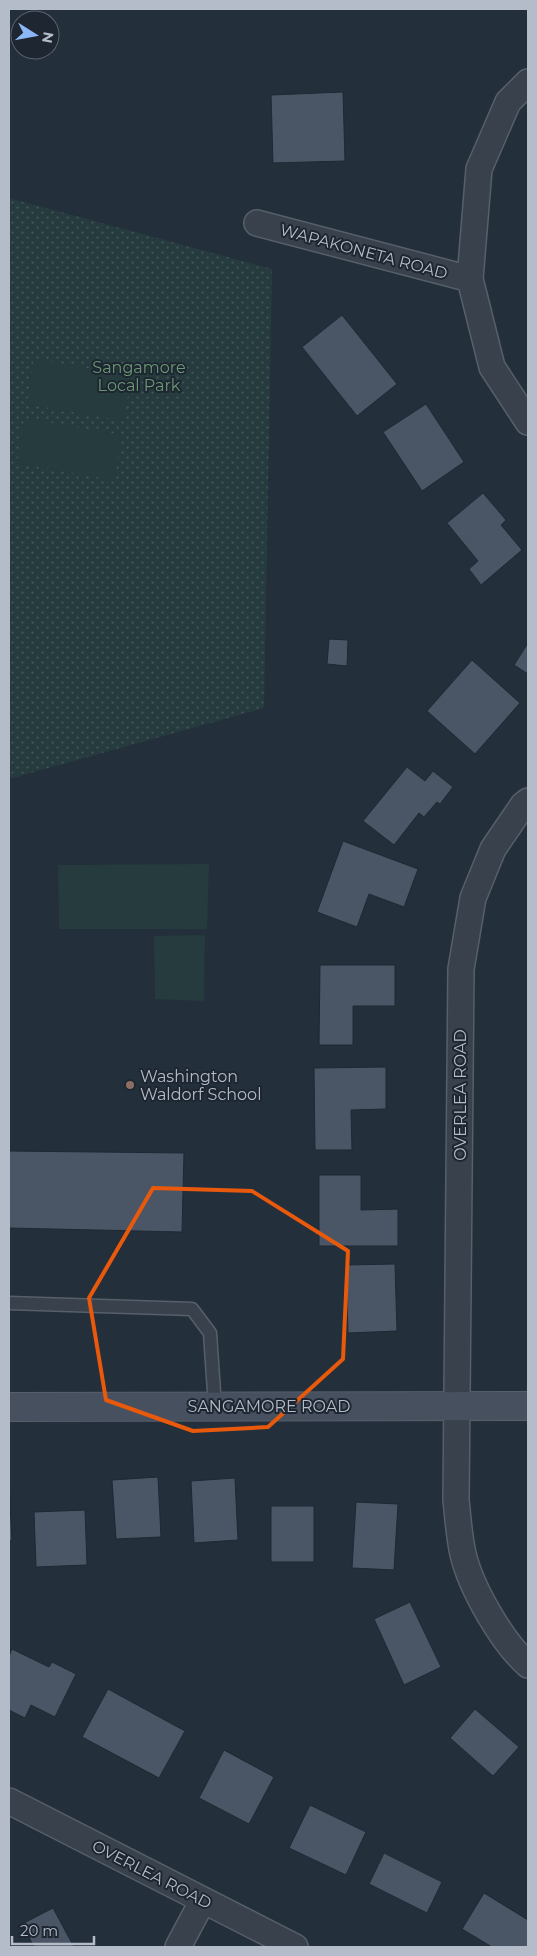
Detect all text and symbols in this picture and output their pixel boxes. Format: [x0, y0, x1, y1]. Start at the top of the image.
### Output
north arrow [10, 10, 60, 60]
text: N [38, 30, 58, 45]
street label: WAPAKONETA ROAD [278, 220, 450, 283]
park label: Sangamore Local Park [92, 358, 186, 395]
street label: OVERLEA ROAD [451, 1029, 470, 1161]
place label: Washington Waldorf School [140, 1067, 261, 1104]
marker: Washington Waldorf School [124, 1079, 136, 1091]
street label: SANGAMORE ROAD [188, 1397, 350, 1416]
street label: OVERLEA ROAD [89, 1836, 215, 1913]
scale bar [12, 1914, 95, 1946]
text: 20 m [20, 1921, 58, 1940]

